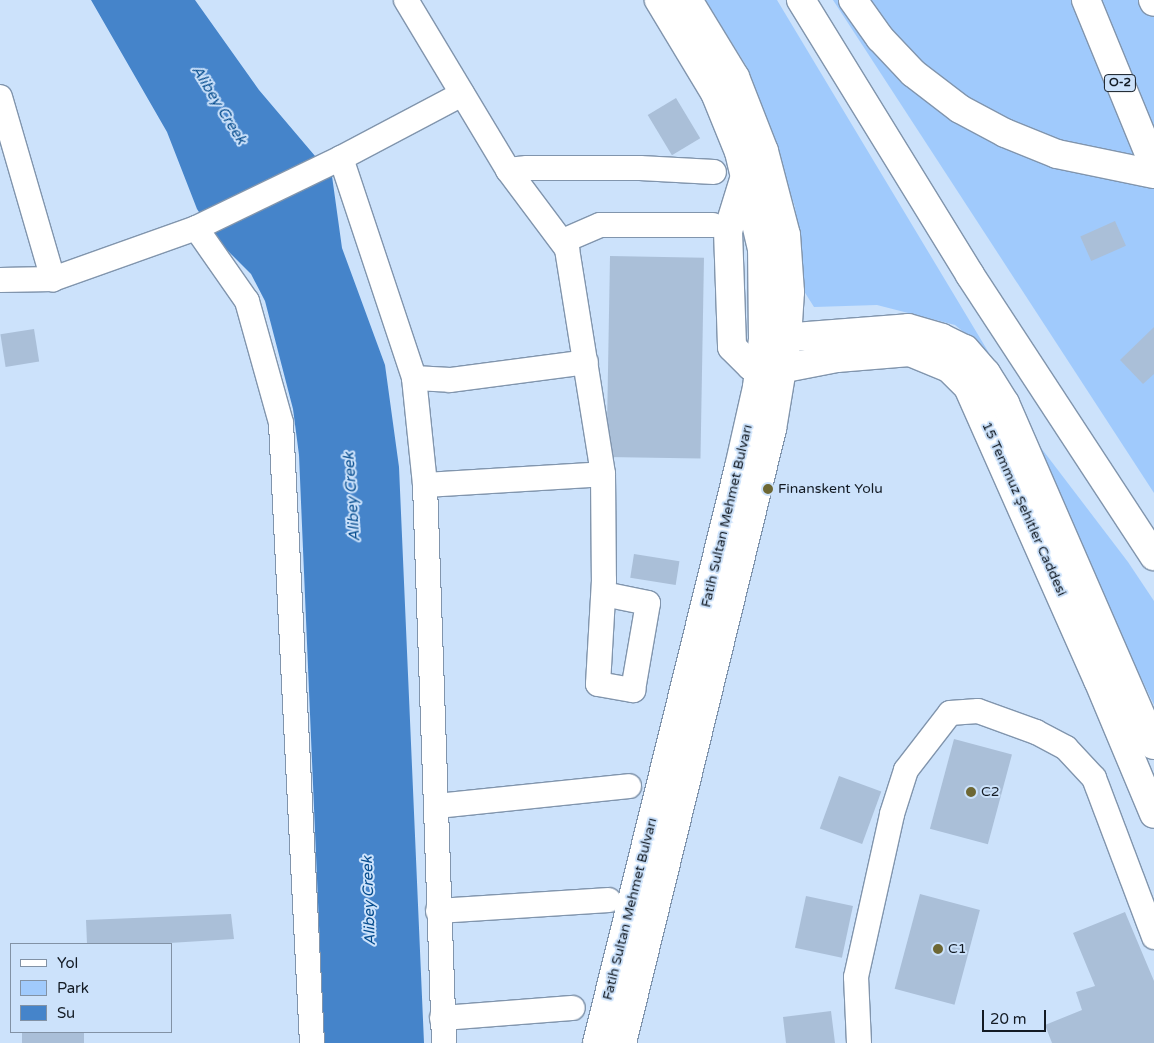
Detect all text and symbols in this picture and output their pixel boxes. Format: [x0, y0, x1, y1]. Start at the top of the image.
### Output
water label: Alibey Creek [188, 62, 250, 148]
road number: O-2 [1104, 74, 1136, 92]
street label: 15 Temmuz Şehitler Caddesi [978, 419, 1070, 599]
street label: Fatih Sultan Mehmet Bulvarı [698, 423, 756, 609]
water label: Alibey Creek [340, 452, 364, 542]
place label: Finanskent Yolu [778, 481, 883, 497]
marker: Finanskent Yolu [762, 483, 774, 495]
place label: C2 [981, 784, 1000, 800]
marker: C2 [965, 786, 977, 798]
street label: Fatih Sultan Mehmet Bulvarı [599, 816, 661, 1002]
water label: Alibey Creek [358, 856, 380, 946]
place label: C1 [948, 941, 967, 957]
legend [10, 943, 172, 1033]
marker: C1 [932, 943, 944, 955]
text: Yol [57, 954, 78, 972]
text: Park [57, 979, 89, 997]
scale bar [984, 1000, 1048, 1032]
text: Su [57, 1004, 75, 1022]
text: 20 m [990, 1010, 1027, 1028]

